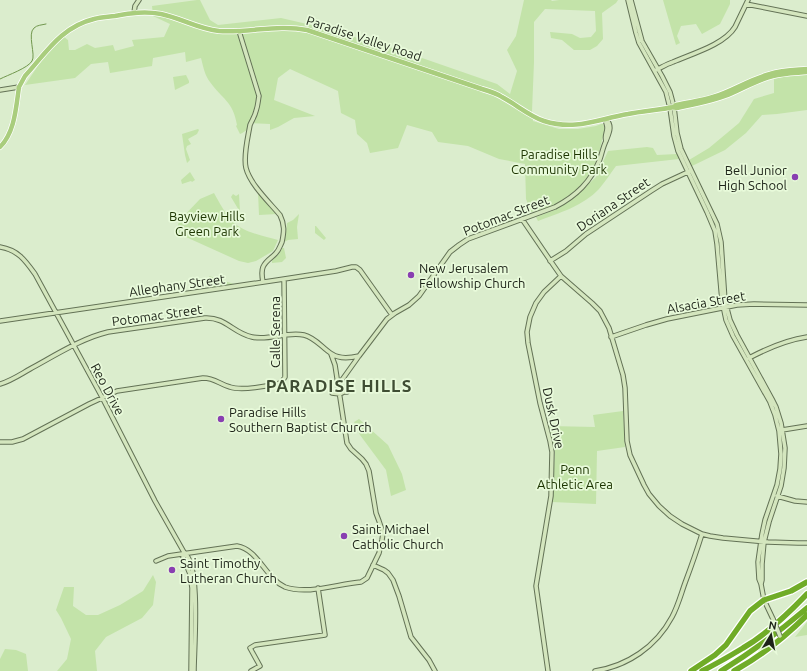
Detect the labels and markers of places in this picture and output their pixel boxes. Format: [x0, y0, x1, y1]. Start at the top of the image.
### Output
place label: Bell Junior High School [718, 163, 788, 192]
marker: Bell Junior High School [790, 172, 800, 182]
place label: New Jerusalem Fellowship Church [419, 261, 526, 290]
marker: New Jerusalem Fellowship Church [406, 270, 416, 280]
place label: Paradise Hills Southern Baptist Church [229, 405, 372, 434]
marker: Paradise Hills Southern Baptist Church [216, 414, 226, 424]
place label: Saint Michael Catholic Church [352, 522, 444, 551]
marker: Saint Michael Catholic Church [339, 531, 349, 541]
place label: Saint Timothy Lutheran Church [180, 556, 277, 585]
marker: Saint Timothy Lutheran Church [167, 565, 177, 575]

